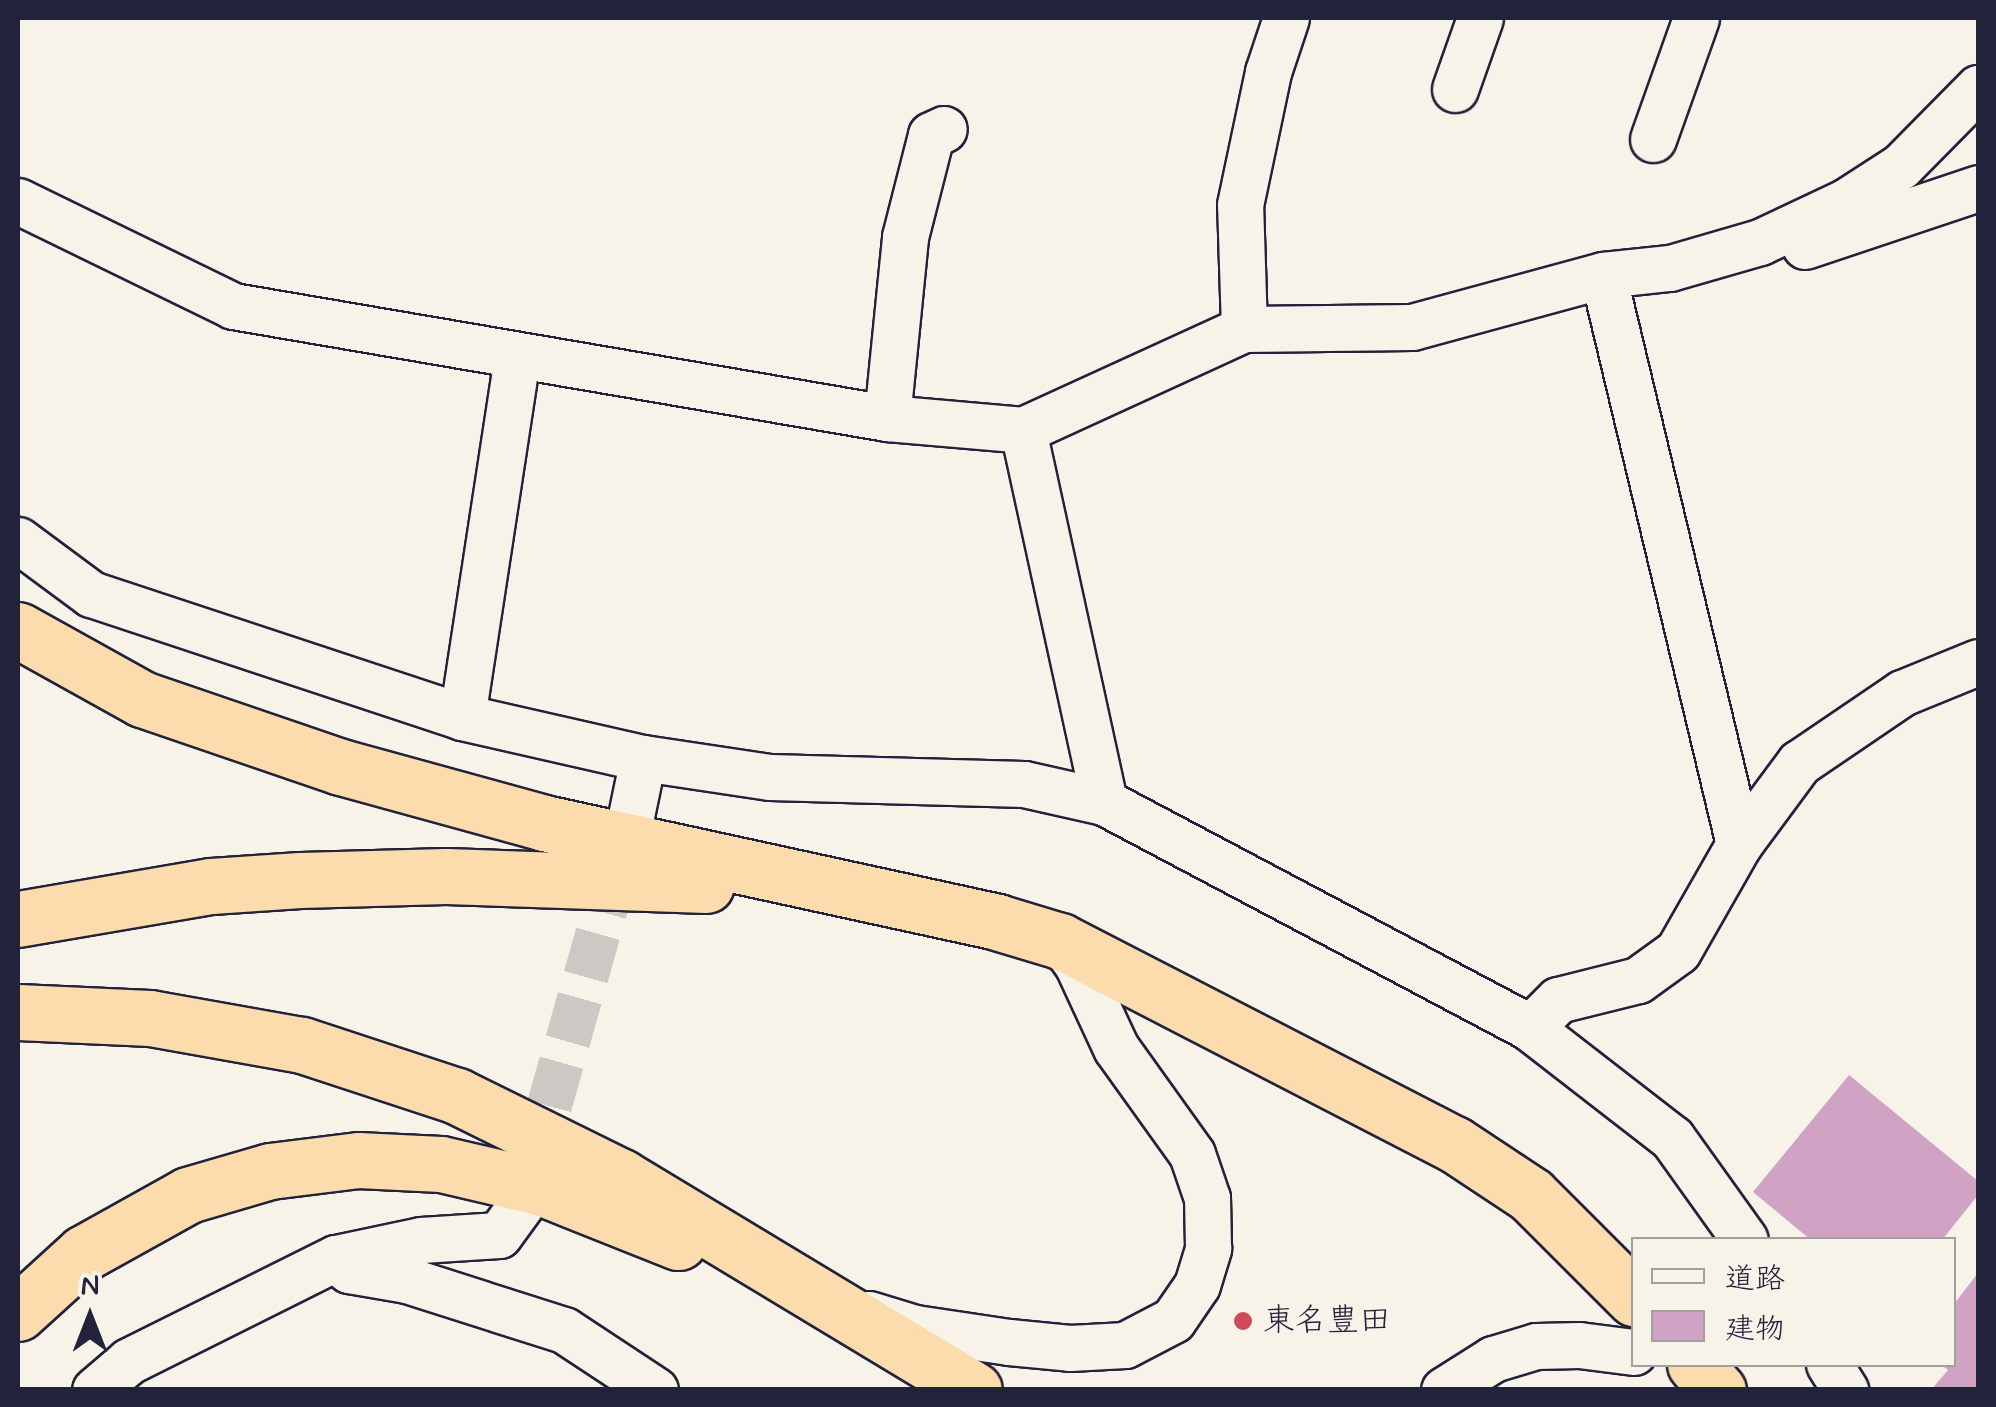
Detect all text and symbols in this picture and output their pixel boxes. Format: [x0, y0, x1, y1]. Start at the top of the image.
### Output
legend [1631, 1237, 1956, 1367]
text: 道路 [1725, 1260, 1785, 1299]
north arrow [40, 1267, 140, 1367]
text: N [81, 1268, 99, 1305]
place label: 東名豊田 [1263, 1302, 1391, 1340]
marker: 東名豊田 [1232, 1310, 1254, 1332]
text: 建物 [1725, 1310, 1785, 1349]

